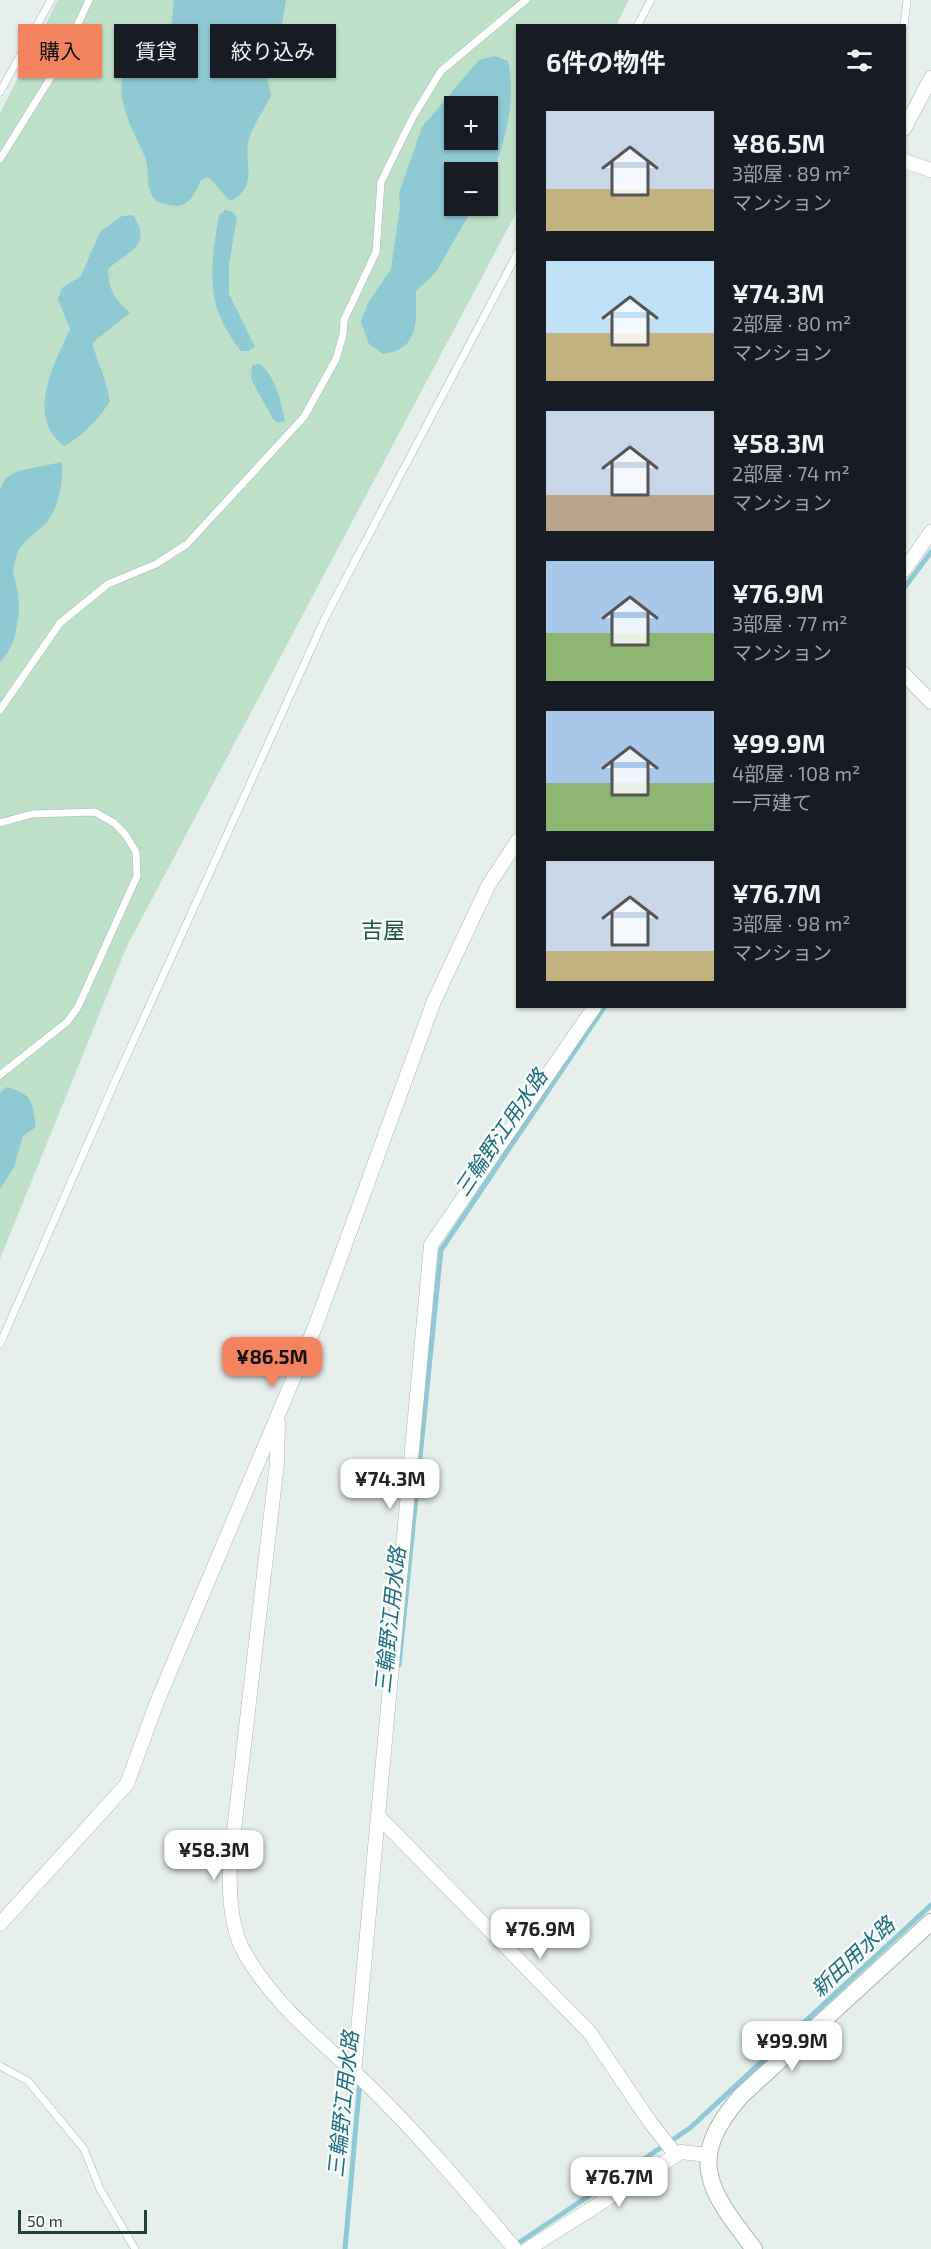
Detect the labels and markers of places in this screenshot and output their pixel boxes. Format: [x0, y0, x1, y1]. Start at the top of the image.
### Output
pin: ¥86.5M [223, 1337, 321, 1388]
pin: ¥74.3M [341, 1459, 439, 1510]
pin: ¥58.3M [165, 1830, 263, 1881]
pin: ¥76.9M [491, 1909, 589, 1960]
pin: ¥99.9M [743, 2021, 841, 2072]
pin: ¥76.7M [570, 2157, 668, 2208]

